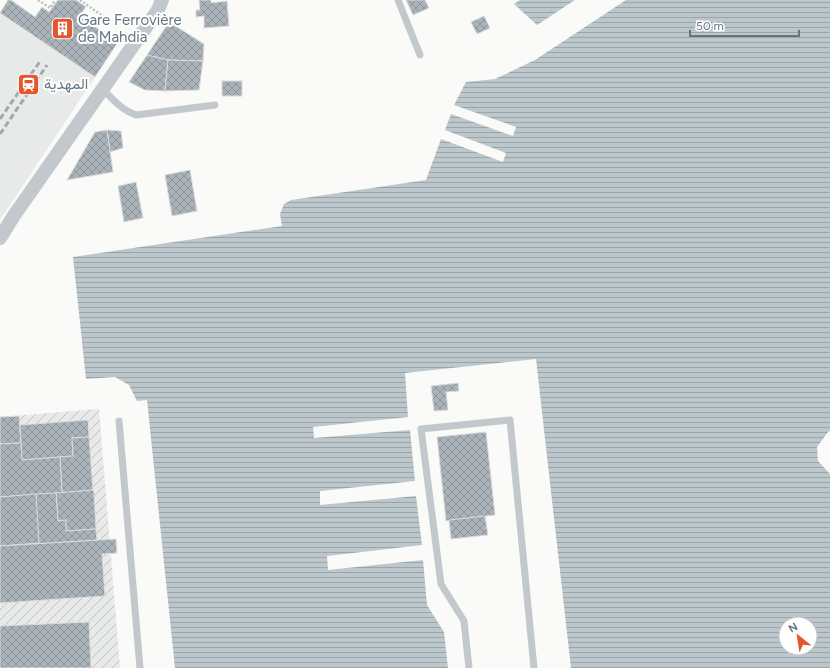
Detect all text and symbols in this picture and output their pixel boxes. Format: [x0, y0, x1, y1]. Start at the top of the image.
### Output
place label: Gare Ferrovière de Mahdia [78, 11, 182, 46]
scale bar [690, 12, 799, 38]
building icon: Gare Ferrovière de Mahdia [49, 16, 75, 42]
text: 50 m [696, 19, 724, 33]
station icon: المهدية [15, 71, 41, 97]
place label: المهدية [44, 75, 88, 93]
north arrow [778, 616, 818, 656]
text: N [786, 620, 800, 636]

